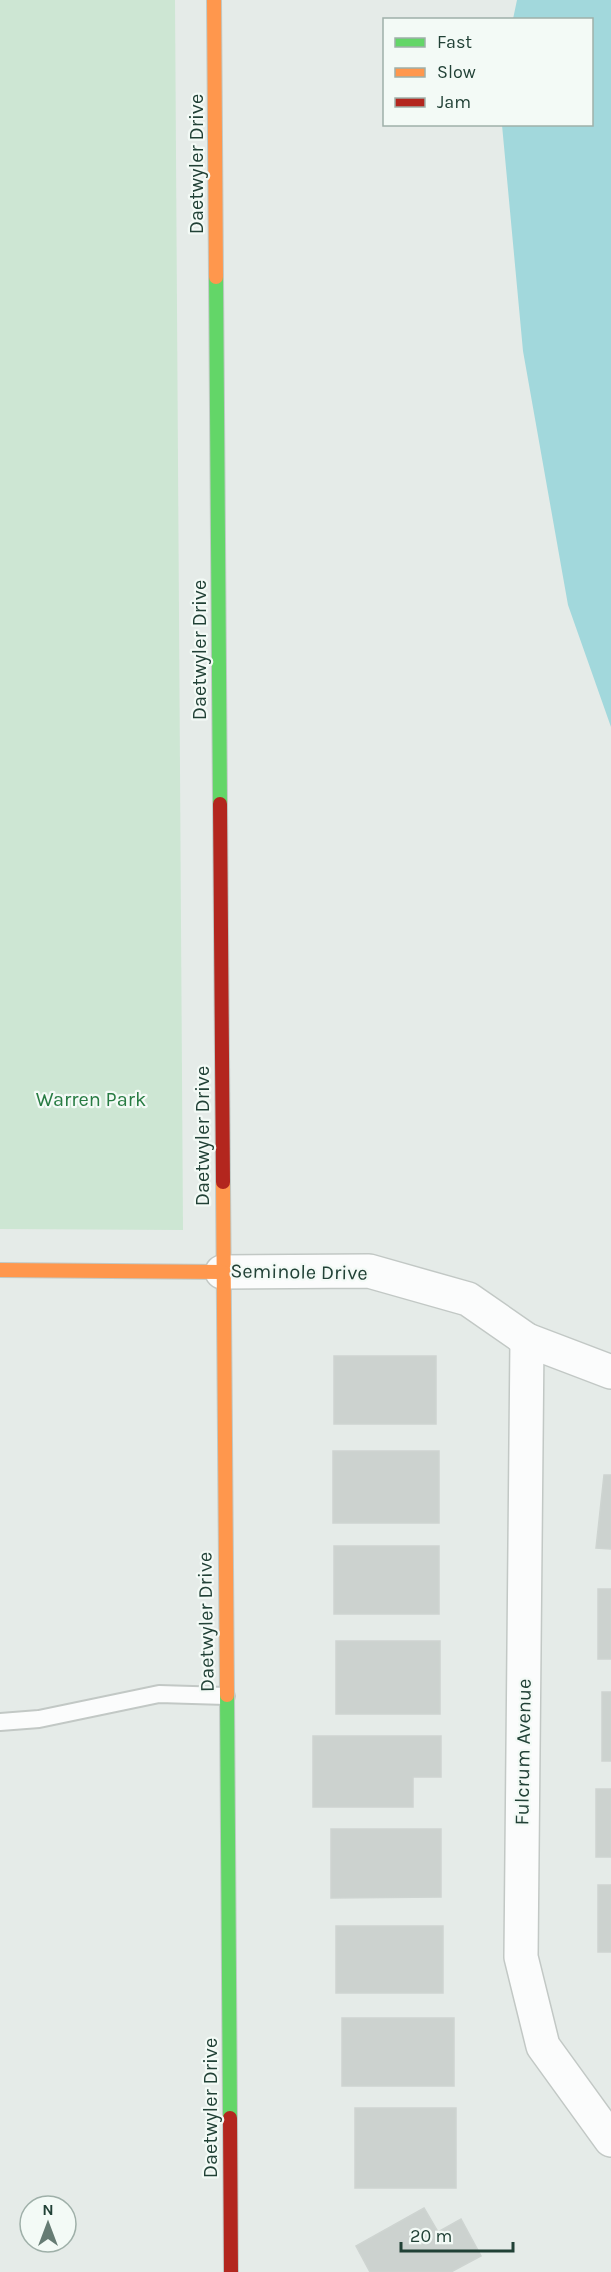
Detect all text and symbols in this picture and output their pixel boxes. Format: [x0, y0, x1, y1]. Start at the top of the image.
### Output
legend [383, 18, 593, 126]
text: Fast [437, 31, 472, 53]
text: Slow [437, 61, 476, 83]
text: Jam [437, 91, 471, 113]
street label: Daetwyler Drive [185, 94, 208, 234]
street label: Daetwyler Drive [188, 580, 211, 720]
street label: Daetwyler Drive [191, 1066, 214, 1206]
park label: Warren Park [36, 1088, 146, 1111]
street label: Seminole Drive [230, 1259, 368, 1285]
street label: Daetwyler Drive [193, 1552, 219, 1692]
street label: Fulcrum Avenue [510, 1678, 536, 1826]
street label: Daetwyler Drive [199, 2038, 222, 2178]
north arrow [18, 2194, 78, 2254]
text: N [42, 2200, 54, 2219]
scale bar [401, 2215, 514, 2253]
text: 20 m [410, 2225, 452, 2247]

